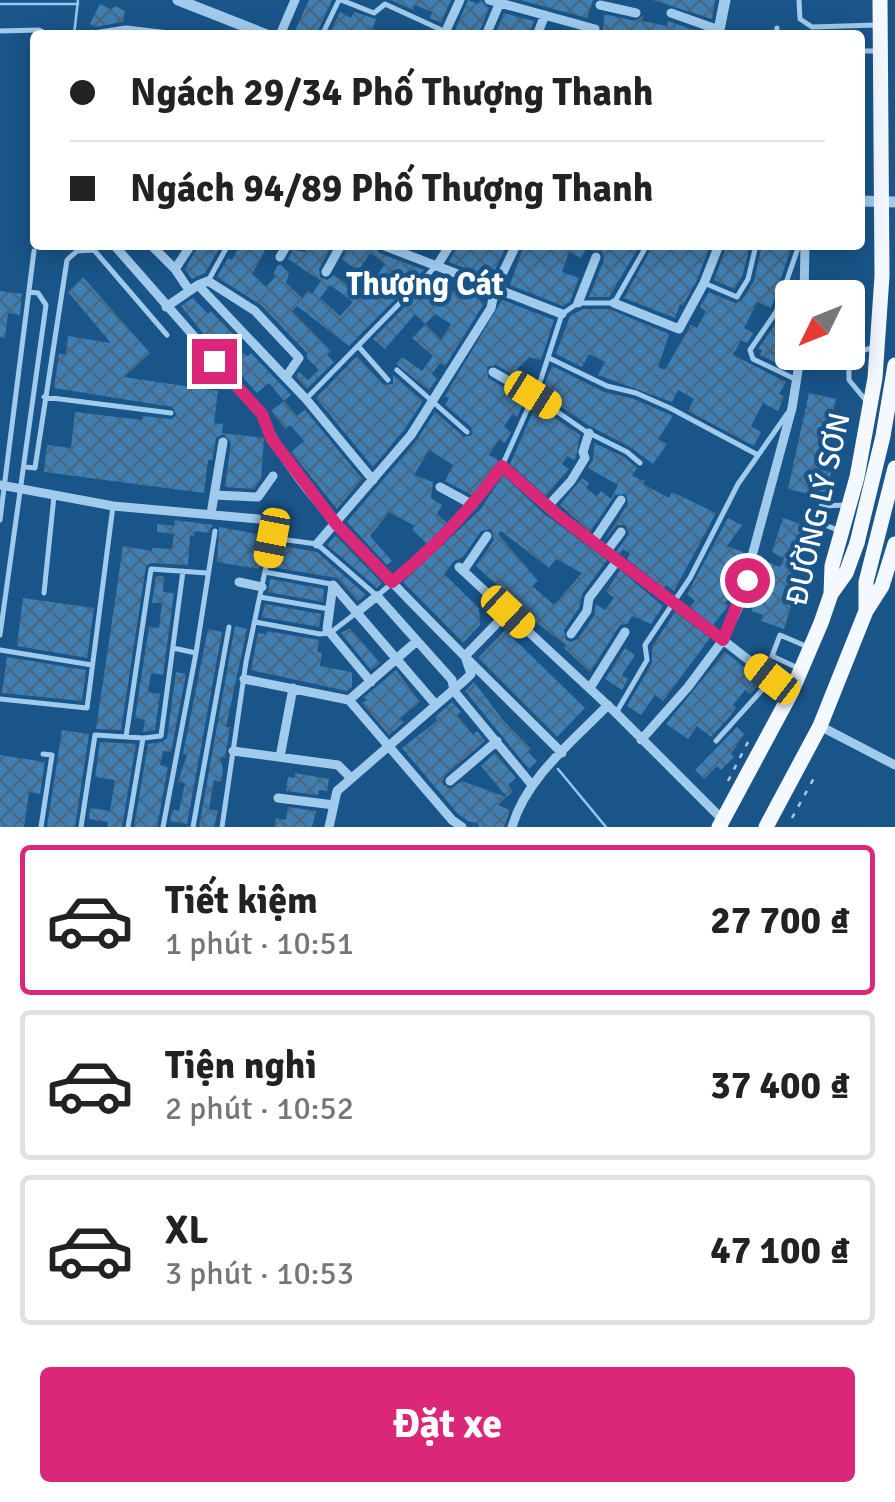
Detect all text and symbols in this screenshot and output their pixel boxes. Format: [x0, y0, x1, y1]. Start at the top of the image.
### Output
text: Ngách 29/34 Phố Thượng Thanh [130, 69, 653, 116]
text: Ngách 94/89 Phố Thượng Thanh [130, 165, 653, 212]
district label: Thượng Cát [346, 265, 504, 304]
north arrow [775, 280, 865, 370]
map controls [775, 280, 865, 370]
route end [192, 339, 237, 384]
car [500, 366, 566, 424]
street label: ĐƯỜNG LÝ SƠN [778, 409, 859, 609]
car [252, 506, 292, 570]
route start [725, 558, 770, 603]
car [476, 581, 540, 643]
car [739, 649, 805, 709]
icon: car [45, 875, 135, 965]
text: Tiết kiệm [165, 877, 318, 924]
text: 27 700 ₫ [710, 897, 850, 944]
text: 1 phút · 10:51 [165, 924, 354, 963]
icon: car [45, 1040, 135, 1130]
text: Tiện nghi [165, 1042, 317, 1089]
text: 37 400 ₫ [710, 1062, 850, 1109]
text: 2 phút · 10:52 [165, 1089, 354, 1128]
icon: car [45, 1205, 135, 1295]
text: XL [165, 1207, 208, 1254]
text: 47 100 ₫ [710, 1227, 850, 1274]
text: 3 phút · 10:53 [165, 1254, 354, 1293]
button: Đặt xe [40, 1367, 855, 1482]

